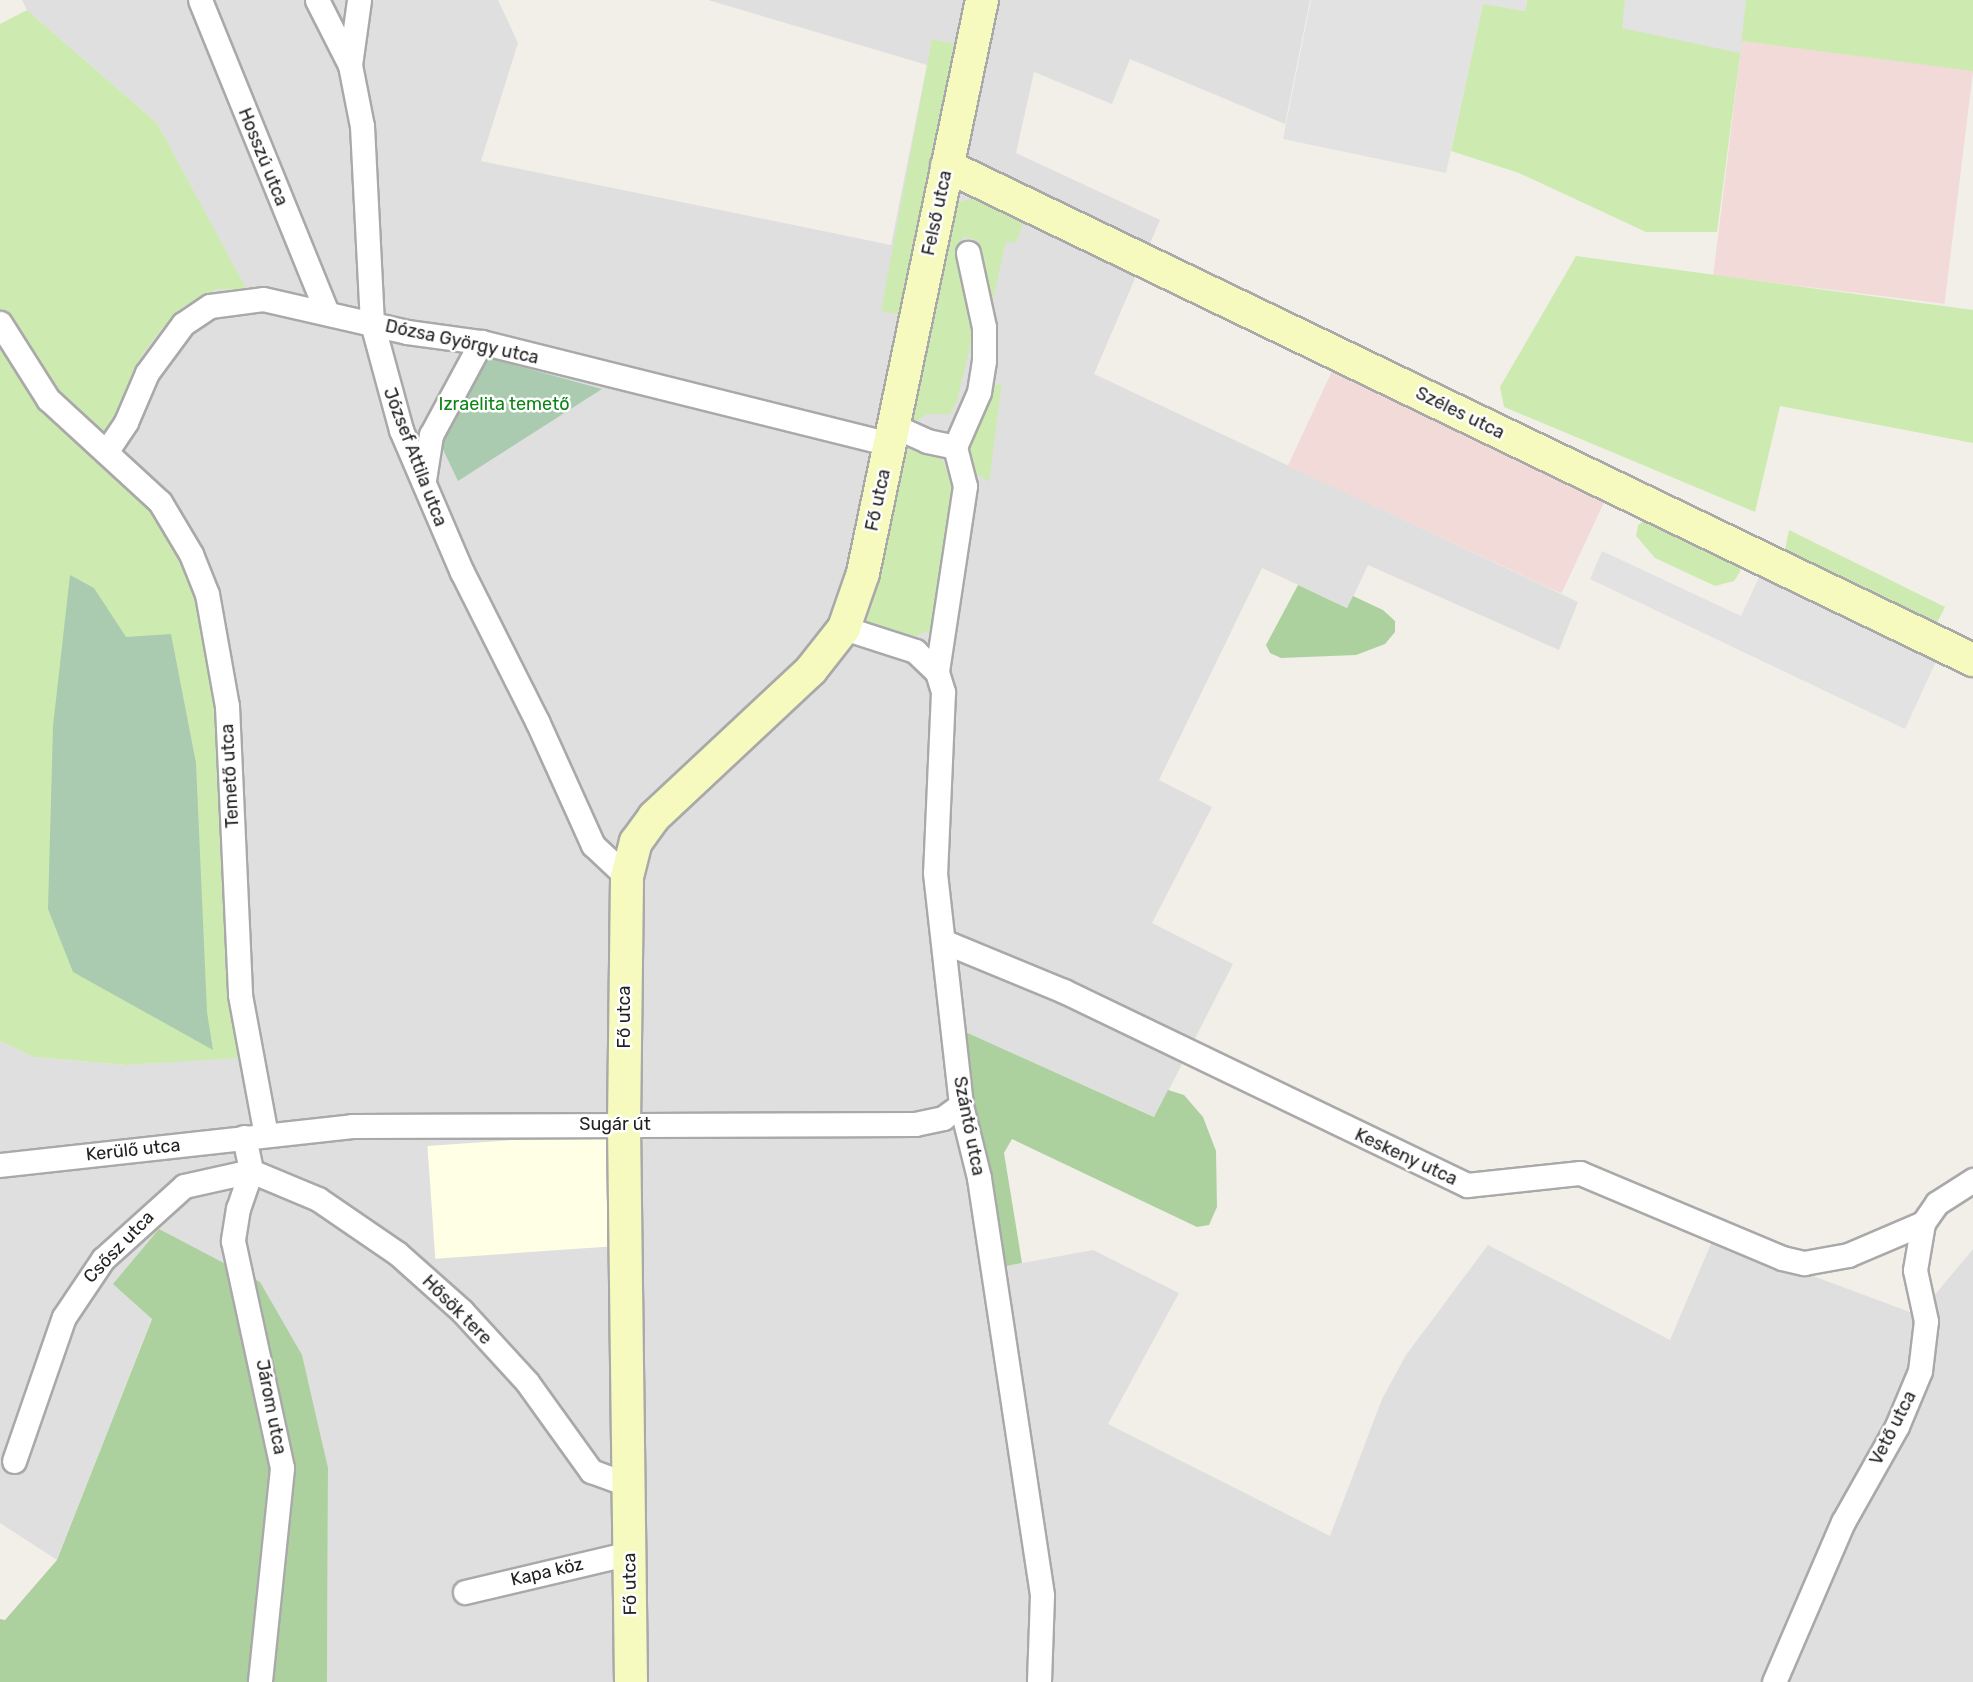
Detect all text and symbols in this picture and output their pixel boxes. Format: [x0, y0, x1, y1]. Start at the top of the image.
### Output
street label: Hosszú utca [234, 105, 292, 209]
street label: Felső utca [917, 168, 957, 258]
street label: Dózsa György utca [383, 315, 541, 369]
street label: Széles utca [1412, 382, 1508, 444]
street label: József Attila utca [378, 384, 452, 530]
park label: Izraelita temető [438, 393, 570, 415]
street label: Fő utca [861, 467, 895, 533]
street label: Temető utca [216, 723, 244, 829]
street label: Fő utca [613, 986, 635, 1048]
street label: Szántó utca [949, 1075, 989, 1177]
street label: Sugár út [579, 1113, 651, 1135]
street label: Keskeny utca [1351, 1124, 1461, 1190]
street label: Kerülő utca [85, 1134, 181, 1166]
street label: Csősz utca [79, 1206, 159, 1288]
street label: Hősök tere [417, 1270, 497, 1350]
street label: Járom utca [251, 1358, 291, 1456]
street label: Vető utca [1865, 1387, 1921, 1469]
street label: Fő utca [619, 1552, 641, 1616]
street label: Kapa köz [509, 1553, 585, 1591]

